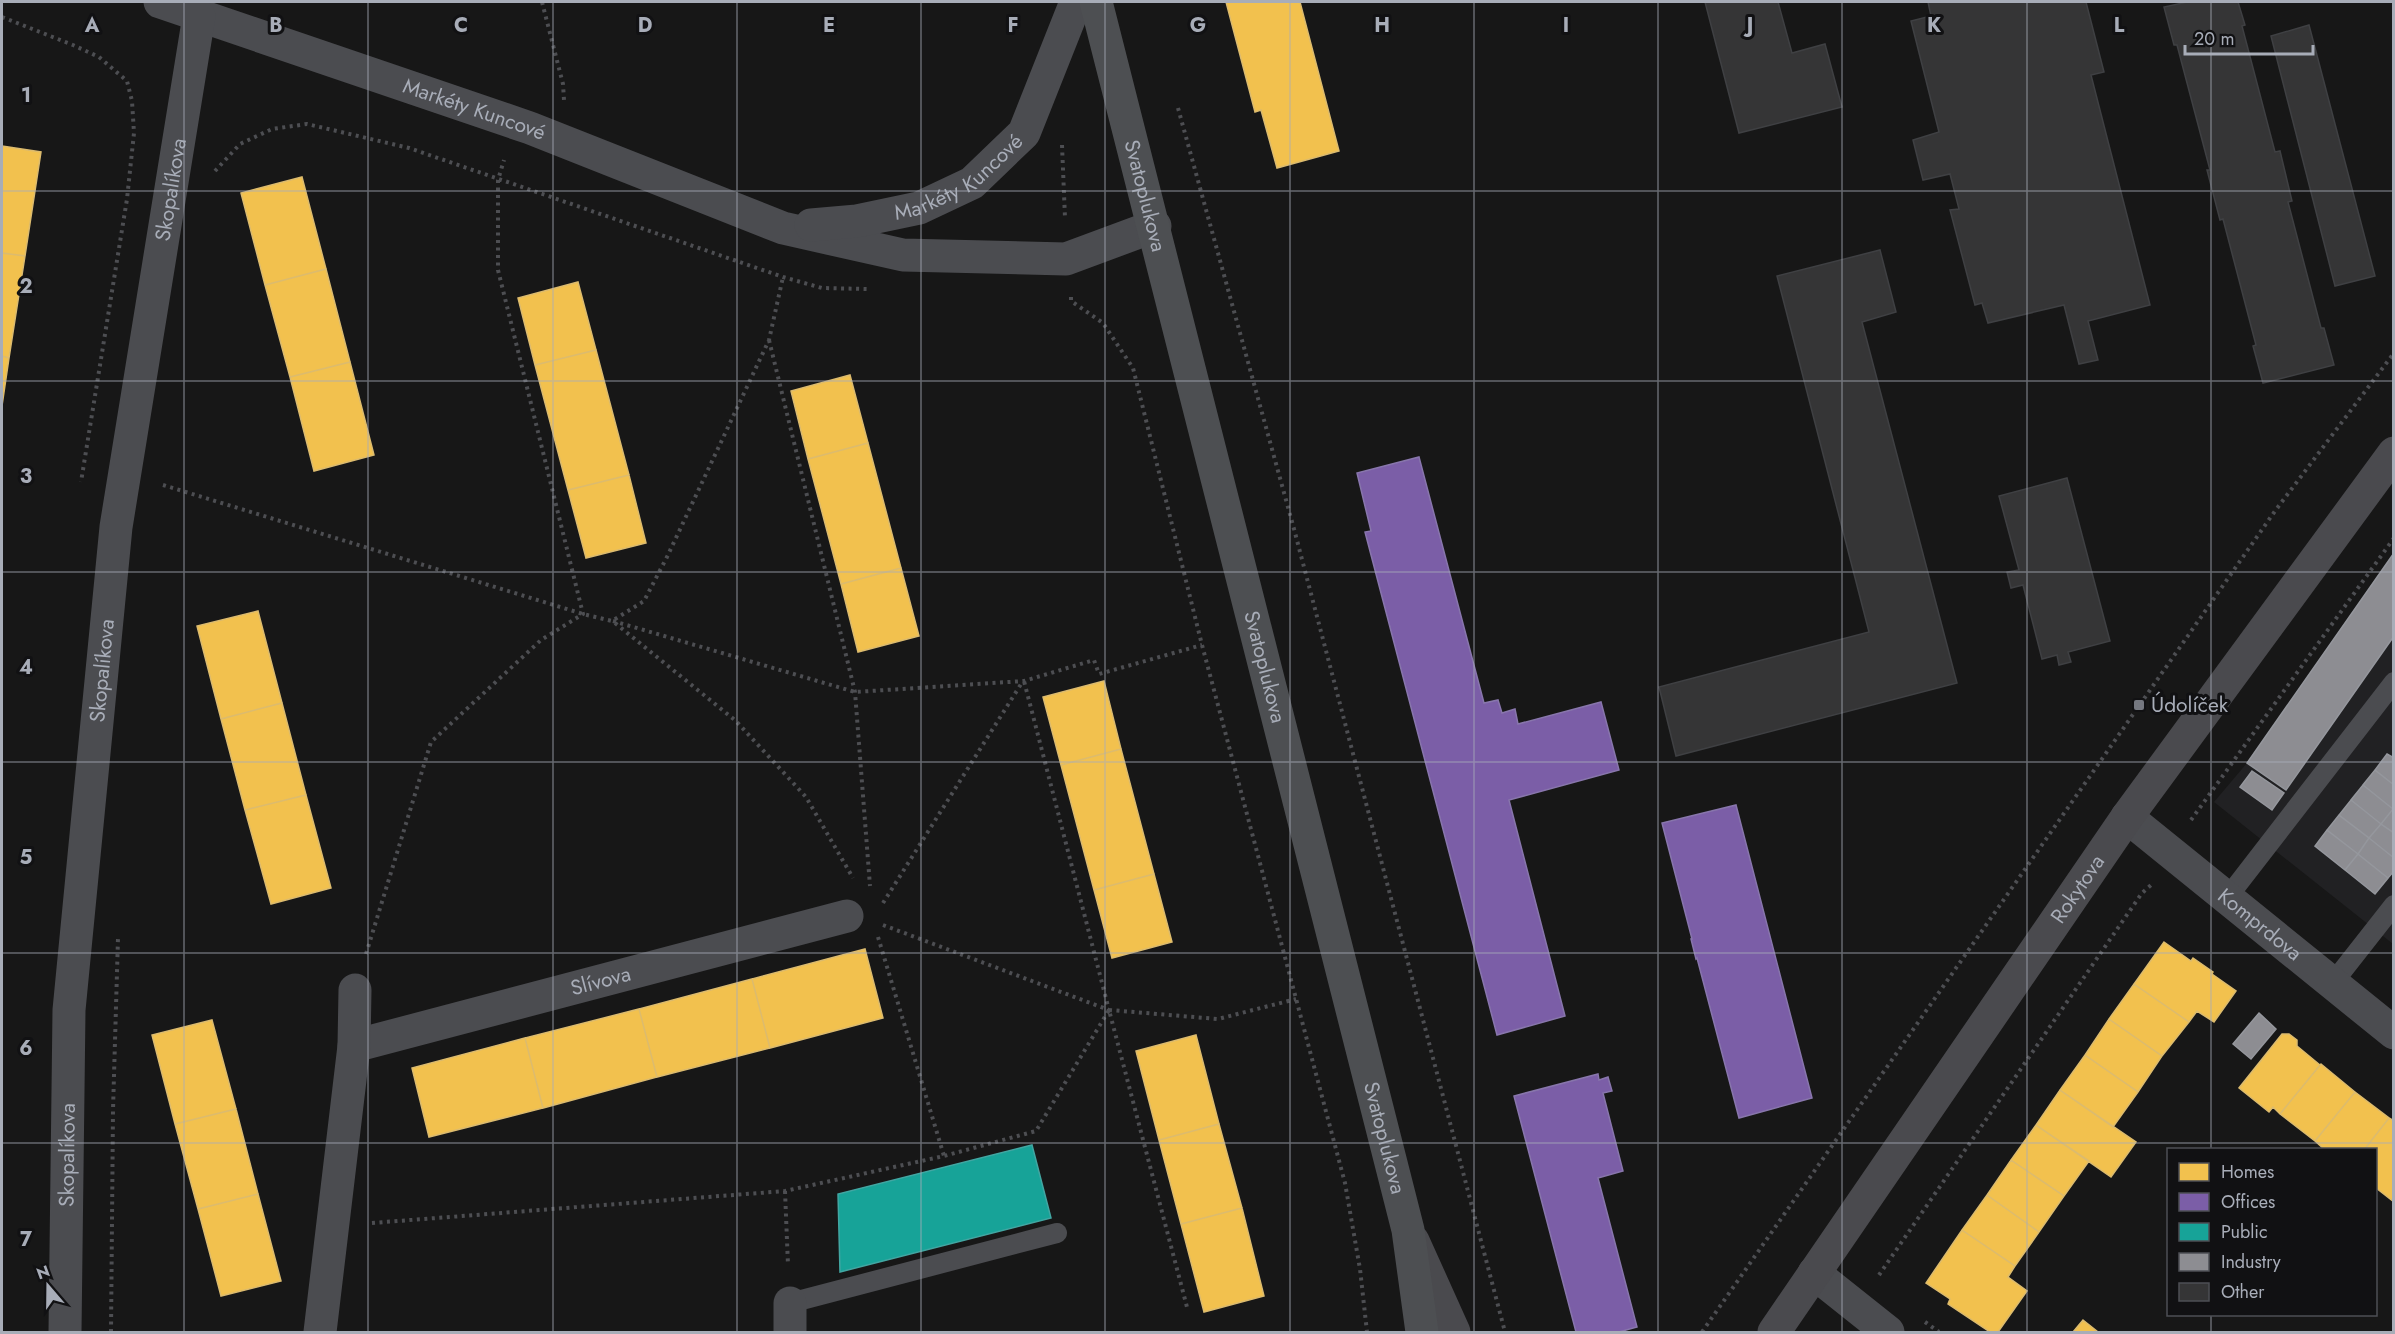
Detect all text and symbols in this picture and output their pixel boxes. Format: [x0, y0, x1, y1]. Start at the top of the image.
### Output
text: A [84, 11, 100, 40]
text: B [269, 11, 283, 40]
text: C [454, 11, 468, 40]
text: D [638, 11, 652, 40]
text: E [823, 11, 835, 40]
text: F [1007, 11, 1019, 40]
text: G [1190, 11, 1206, 40]
text: H [1374, 11, 1390, 40]
text: I [1563, 11, 1569, 40]
text: J [1743, 11, 1753, 40]
text: K [1927, 11, 1941, 40]
text: L [2114, 11, 2125, 40]
scale bar [2185, 18, 2312, 56]
text: 20 m [2194, 26, 2234, 52]
street label: Markéty Kuncové [399, 71, 550, 148]
text: 1 [21, 81, 31, 110]
street label: Markéty Kuncové [891, 127, 1030, 228]
street label: Skopalíkova [148, 136, 194, 243]
street label: Svatoplukova [1117, 137, 1174, 255]
text: 2 [19, 272, 33, 301]
text: 3 [20, 462, 32, 491]
street label: Svatoplukova [1236, 608, 1294, 726]
street label: Skopalíkova [82, 618, 122, 724]
text: 4 [19, 653, 33, 682]
place label: Údolíček [2151, 690, 2229, 720]
marker: Údolíček [2132, 698, 2146, 712]
text: 5 [20, 843, 33, 872]
street label: Rokytova [2043, 849, 2112, 930]
street label: Komprdova [2211, 881, 2309, 968]
street label: Slívova [567, 959, 634, 1003]
text: 6 [19, 1034, 33, 1063]
street label: Svatoplukova [1356, 1079, 1413, 1197]
street label: Skopalíkova [52, 1103, 83, 1207]
legend [2167, 1148, 2377, 1316]
text: Homes [2221, 1159, 2274, 1185]
text: Offices [2221, 1189, 2275, 1215]
text: Public [2221, 1219, 2268, 1245]
text: 7 [20, 1225, 33, 1254]
text: Industry [2221, 1249, 2281, 1275]
north arrow [18, 1256, 78, 1316]
text: N [33, 1259, 53, 1285]
text: Other [2221, 1279, 2265, 1305]

